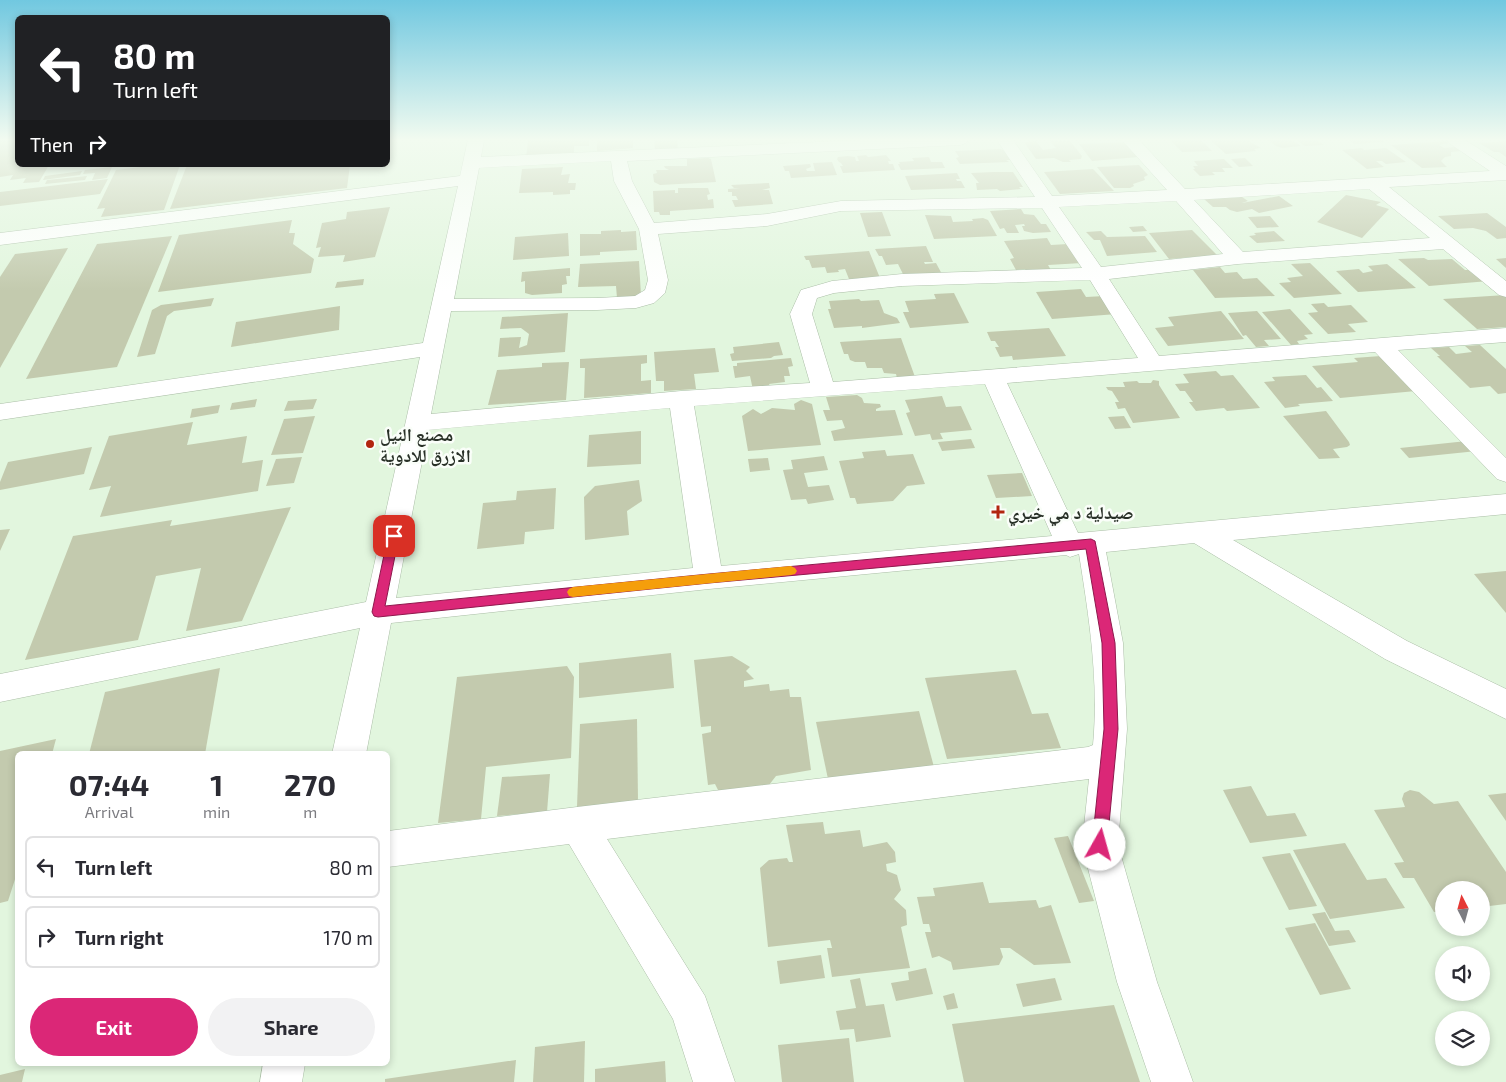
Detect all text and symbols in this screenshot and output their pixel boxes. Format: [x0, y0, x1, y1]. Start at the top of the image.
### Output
text: 80 m [113, 34, 195, 76]
icon: left [30, 35, 95, 100]
text: Turn left [113, 76, 198, 102]
icon: right [83, 130, 111, 158]
text: Then [30, 133, 73, 156]
place label: مصنع النيل الازرق للادوية [380, 423, 471, 467]
marker: مصنع النيل الازرق للادوية [364, 438, 376, 450]
place label: صيدلية د مي خيري [1008, 501, 1133, 527]
marker: صيدلية د مي خيري [992, 506, 1004, 518]
pin [373, 515, 415, 557]
icon: arrive [380, 522, 408, 550]
text: 07:44 [69, 766, 149, 802]
text: 1 [210, 766, 223, 802]
text: 270 [284, 766, 336, 802]
text: Arrival [85, 802, 133, 821]
text: min [203, 802, 230, 821]
text: m [303, 802, 317, 821]
position arrow [1073, 818, 1125, 870]
icon: left [32, 853, 60, 881]
text: Turn left [75, 856, 152, 879]
text: 80 m [329, 856, 373, 879]
north arrow [1435, 881, 1490, 936]
map controls [1435, 881, 1490, 1066]
icon: right [32, 923, 60, 951]
text: Turn right [75, 926, 163, 949]
text: 170 m [323, 926, 373, 949]
button: sound [1435, 946, 1490, 1001]
button: Exit [30, 998, 198, 1056]
button: Share [208, 998, 375, 1056]
button: layers [1435, 1011, 1490, 1066]

